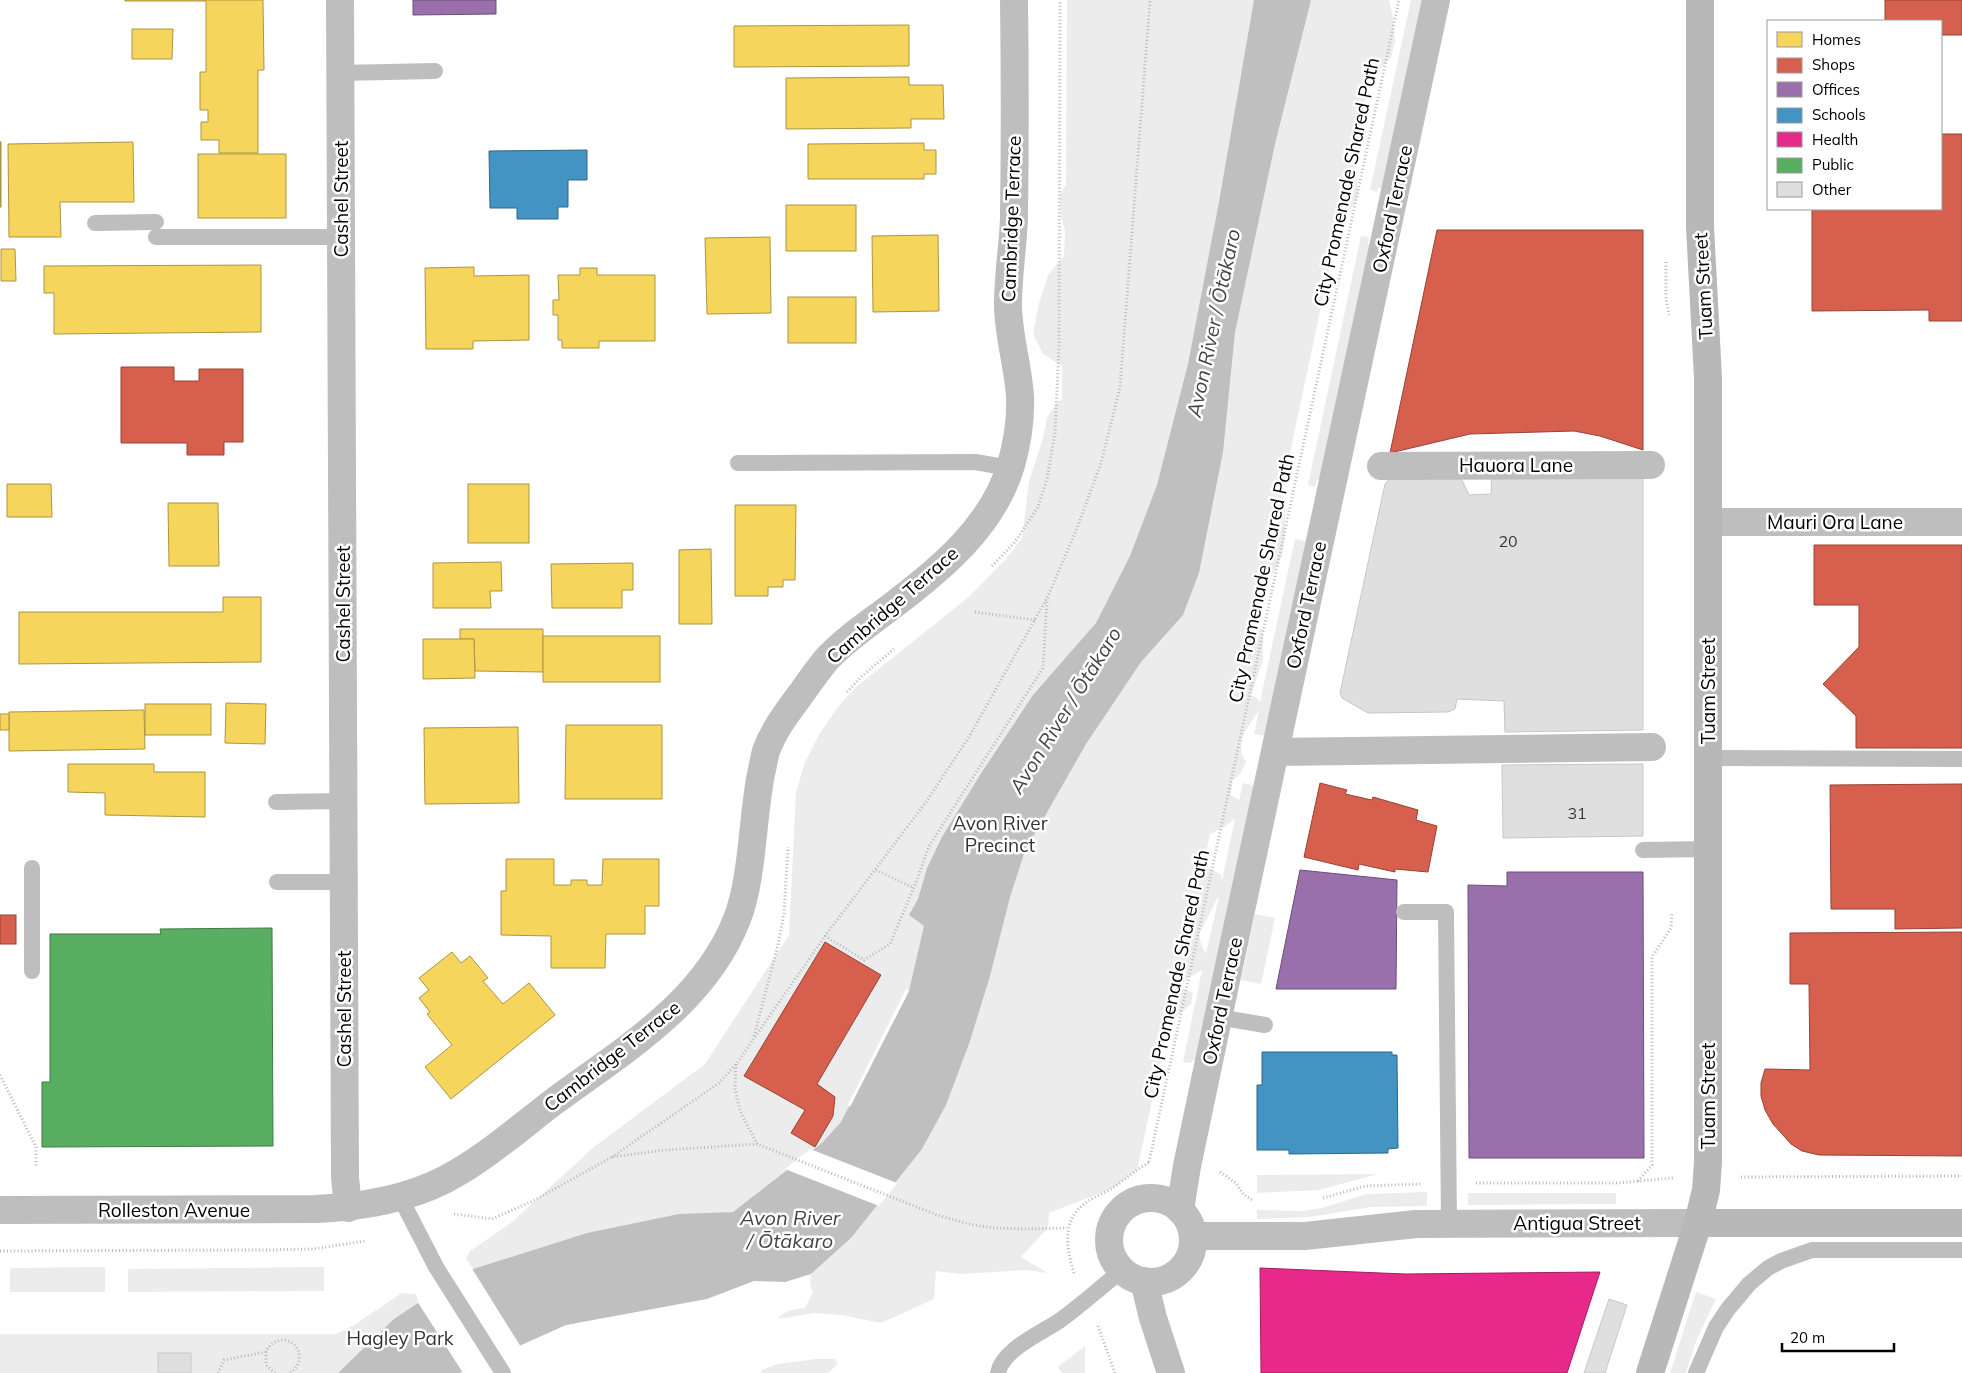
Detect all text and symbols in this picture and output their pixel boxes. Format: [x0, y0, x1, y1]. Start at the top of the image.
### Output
legend [1767, 20, 1942, 210]
text: Homes [1812, 30, 1861, 49]
street label: City Promenade Shared Path [1308, 55, 1384, 309]
text: Shops [1812, 55, 1855, 74]
text: Offices [1812, 80, 1860, 99]
text: Schools [1812, 105, 1866, 124]
text: Health [1812, 130, 1858, 149]
street label: Cambridge Terrace [996, 135, 1026, 303]
street label: Cashel Street [329, 140, 353, 258]
street label: Oxford Terrace [1367, 143, 1417, 275]
text: Public [1812, 155, 1854, 174]
text: Other [1812, 180, 1852, 199]
water label: Avon River / Ōtākaro [1181, 227, 1245, 420]
street label: Tuam Street [1688, 232, 1718, 340]
street label: City Promenade Shared Path [1223, 451, 1299, 705]
street label: Hauora Lane [1459, 453, 1573, 477]
street label: Mauri Ora Lane [1767, 510, 1903, 534]
house number: 20 [1498, 531, 1518, 551]
street label: Oxford Terrace [1281, 539, 1331, 671]
street label: Cambridge Terrace [821, 541, 963, 669]
street label: Cashel Street [331, 545, 355, 663]
water label: Avon River / Ōtākaro [1003, 622, 1126, 799]
street label: Tuam Street [1696, 637, 1720, 744]
house number: 31 [1567, 803, 1587, 823]
park label: Avon River Precinct [952, 811, 1048, 857]
street label: City Promenade Shared Path [1138, 847, 1214, 1101]
street label: Oxford Terrace [1197, 935, 1247, 1067]
street label: Cashel Street [332, 950, 356, 1068]
street label: Cambridge Terrace [539, 995, 685, 1117]
street label: Tuam Street [1696, 1042, 1720, 1149]
street label: Rolleston Avenue [98, 1198, 250, 1222]
water label: Avon River / Ōtākaro [739, 1205, 841, 1253]
street label: Antigua Street [1513, 1211, 1641, 1235]
scale bar [1782, 1320, 1894, 1352]
park label: Hagley Park [346, 1326, 454, 1350]
text: 20 m [1790, 1328, 1825, 1347]

